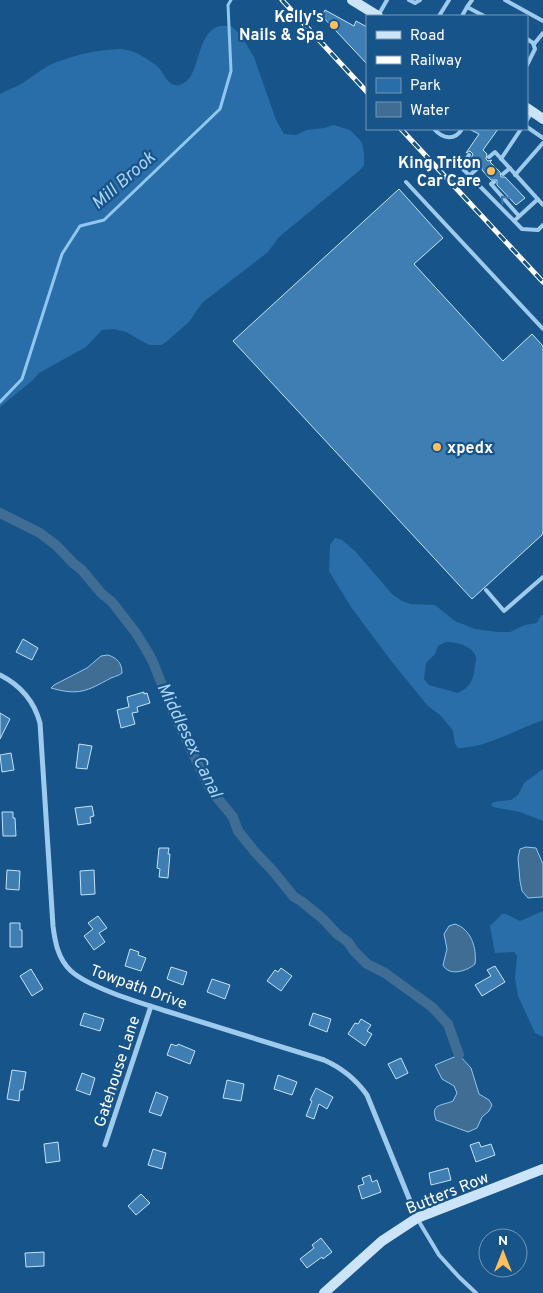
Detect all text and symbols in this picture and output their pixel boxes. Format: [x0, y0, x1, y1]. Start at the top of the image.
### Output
place label: Kelly's Nails & Spa [239, 8, 324, 46]
legend [366, 15, 528, 130]
marker: Kelly's Nails & Spa [328, 19, 340, 31]
text: Road [410, 27, 445, 46]
text: Railway [410, 52, 462, 71]
text: Park [410, 77, 441, 96]
text: Water [410, 102, 450, 121]
water label: Mill Brook [87, 146, 162, 215]
place label: King Triton Car Care [398, 154, 481, 192]
marker: King Triton Car Care [485, 165, 497, 177]
one-way arrow [501, 195, 510, 204]
place label: xpedx [447, 439, 493, 459]
marker: xpedx [431, 441, 443, 453]
water label: Middlesex Canal [151, 679, 227, 803]
street label: Towpath Drive [87, 961, 190, 1015]
street label: Gatehouse Lane [90, 1013, 145, 1130]
street label: Butters Row [403, 1168, 492, 1220]
north arrow [478, 1228, 528, 1278]
text: N [498, 1233, 508, 1250]

